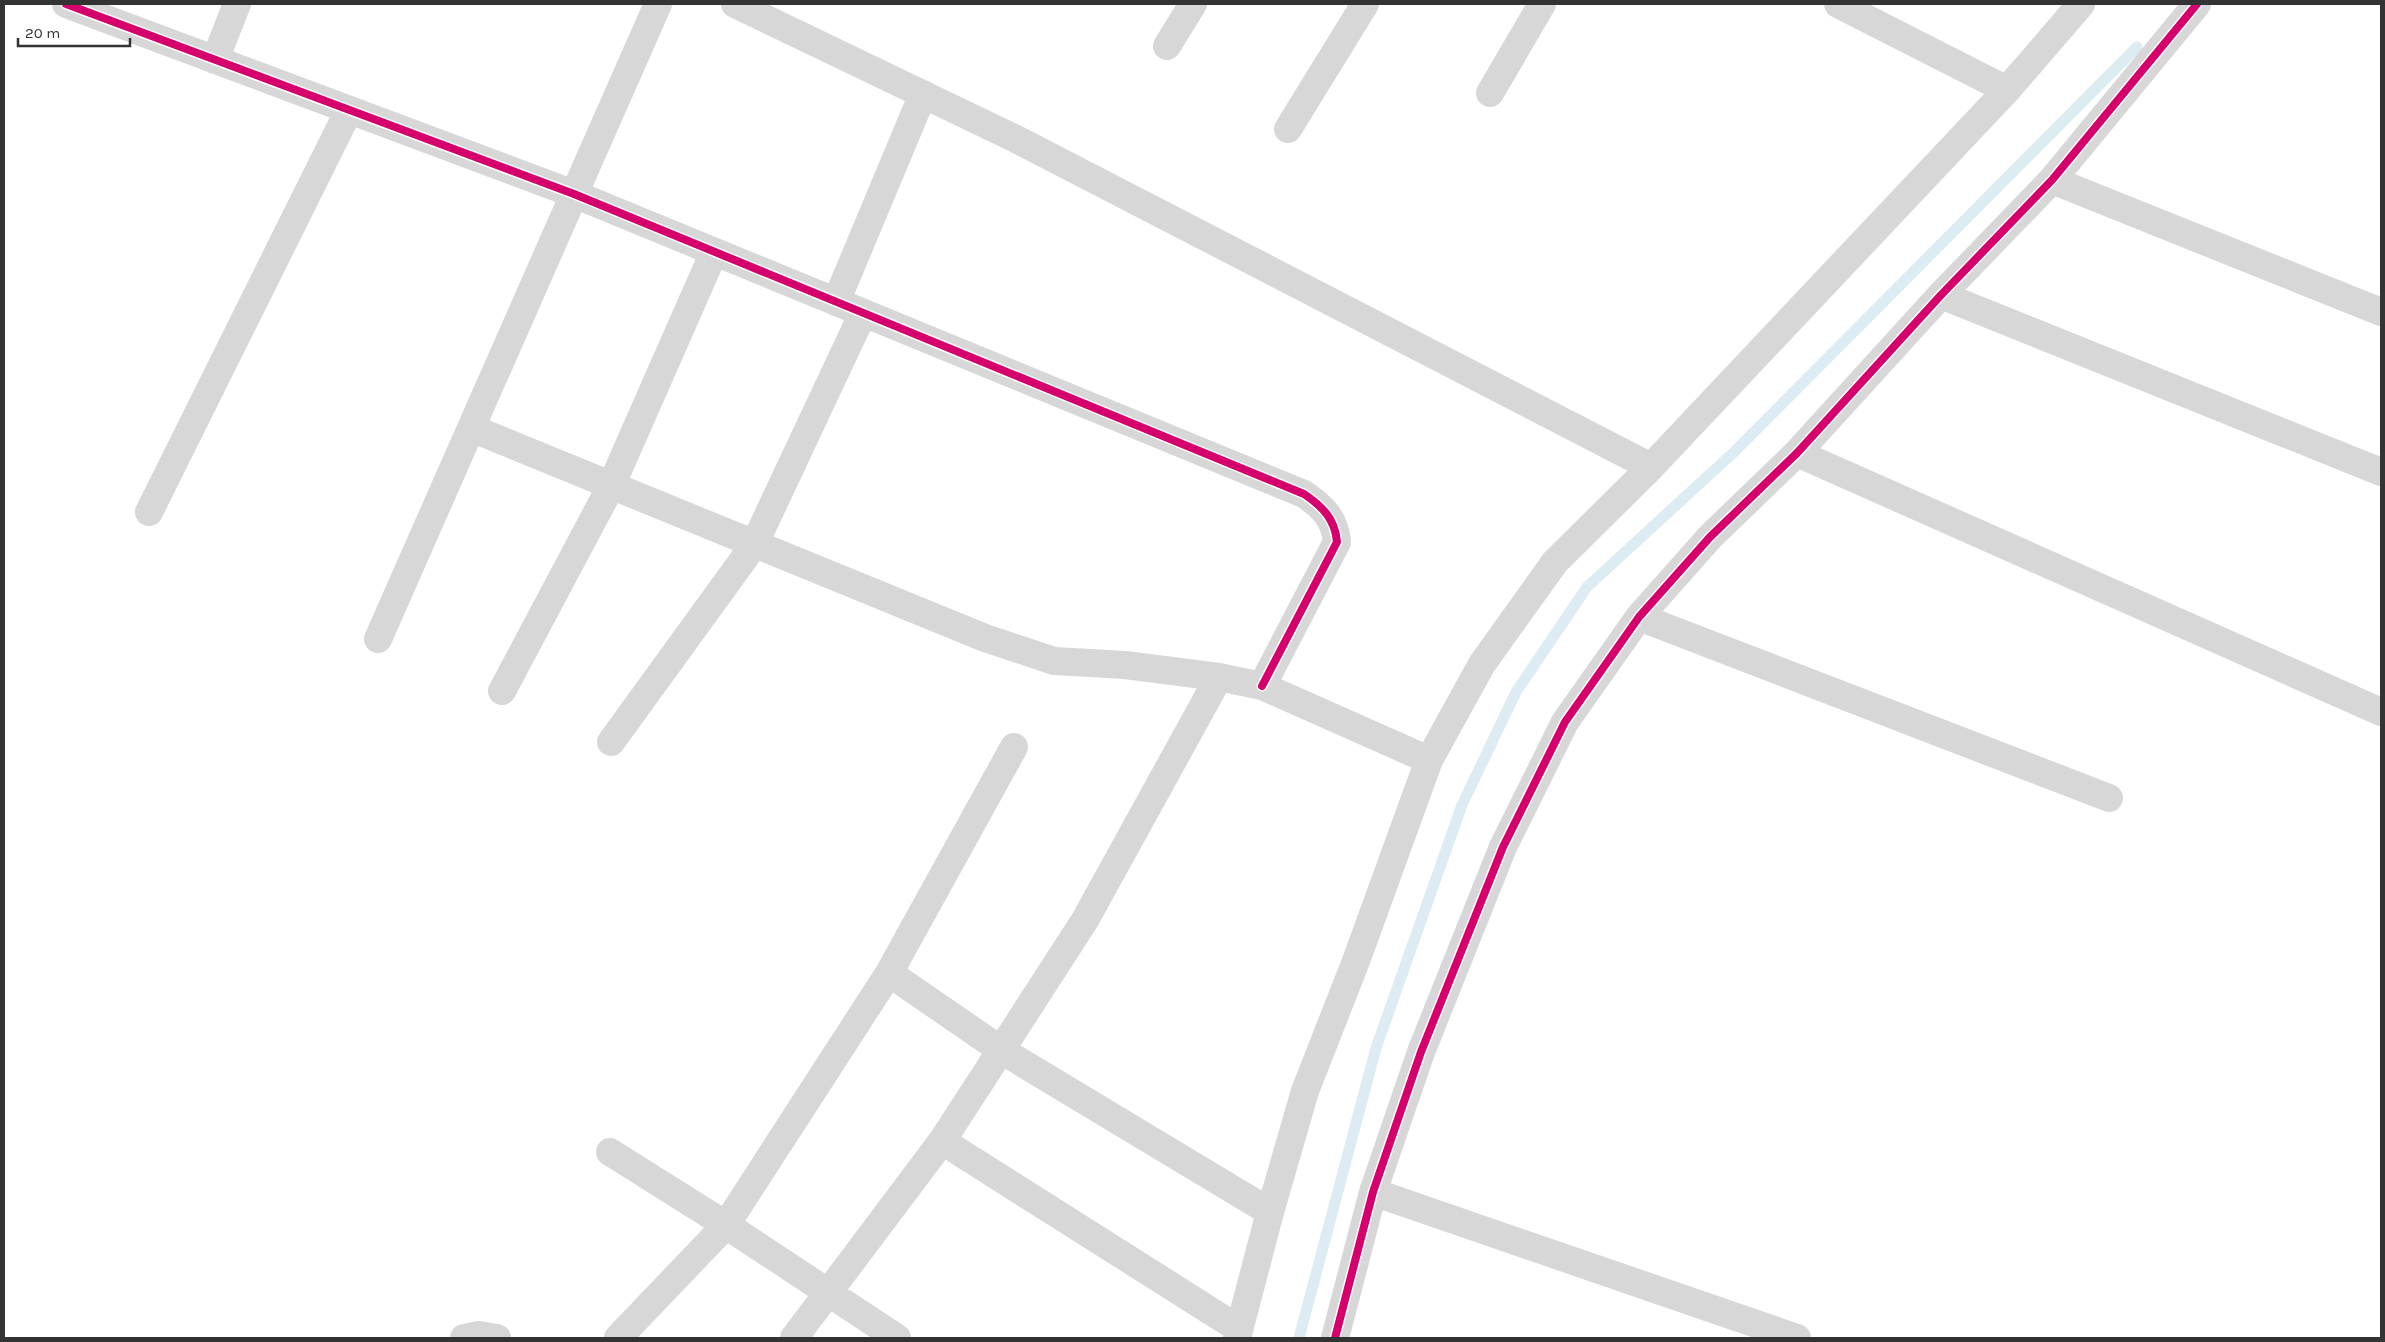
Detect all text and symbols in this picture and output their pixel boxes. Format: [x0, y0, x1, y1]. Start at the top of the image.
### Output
scale bar [18, 15, 130, 47]
text: 20 m [25, 24, 60, 42]

